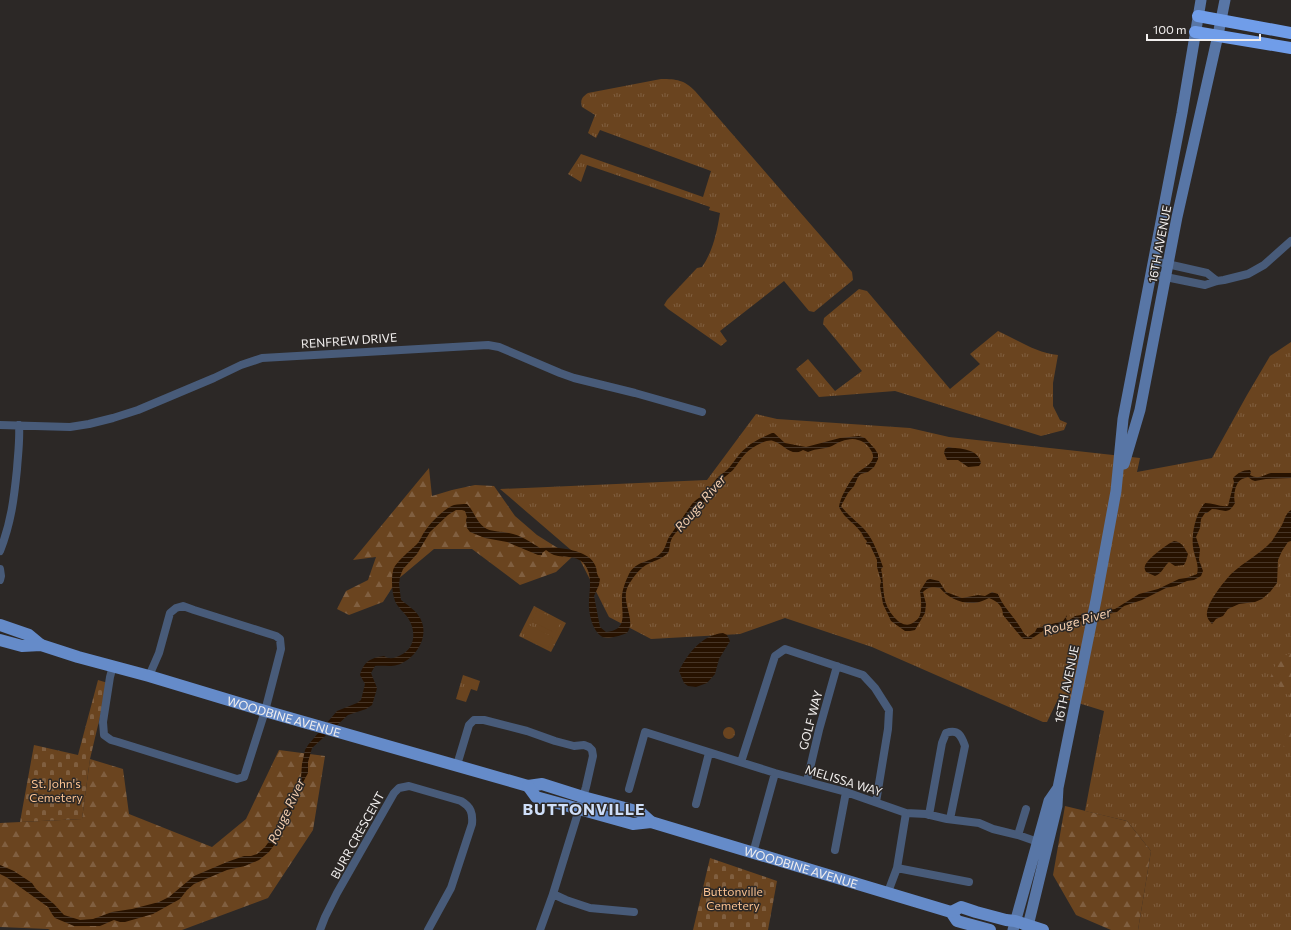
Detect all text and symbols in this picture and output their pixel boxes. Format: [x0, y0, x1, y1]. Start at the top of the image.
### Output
scale bar [1147, 16, 1260, 42]
text: 100 m [1153, 22, 1187, 36]
street label: 16TH AVENUE [1145, 204, 1173, 284]
street label: RENFREW DRIVE [300, 330, 398, 350]
water label: Rouge River [671, 471, 730, 535]
water label: Rouge River [1041, 603, 1114, 638]
street label: 16TH AVENUE [1051, 644, 1081, 724]
street label: GOLF WAY [795, 689, 825, 751]
street label: WOODBINE AVENUE [225, 693, 342, 739]
street label: MELISSA WAY [804, 762, 884, 798]
water label: Rouge River [264, 775, 308, 846]
park label: St. John's Cemetery [29, 776, 83, 804]
street label: BURR CRESCENT [327, 789, 387, 881]
district label: BUTTONVILLE [522, 799, 646, 818]
street label: WOODBINE AVENUE [743, 843, 859, 891]
park label: Buttonville Cemetery [703, 884, 763, 912]

